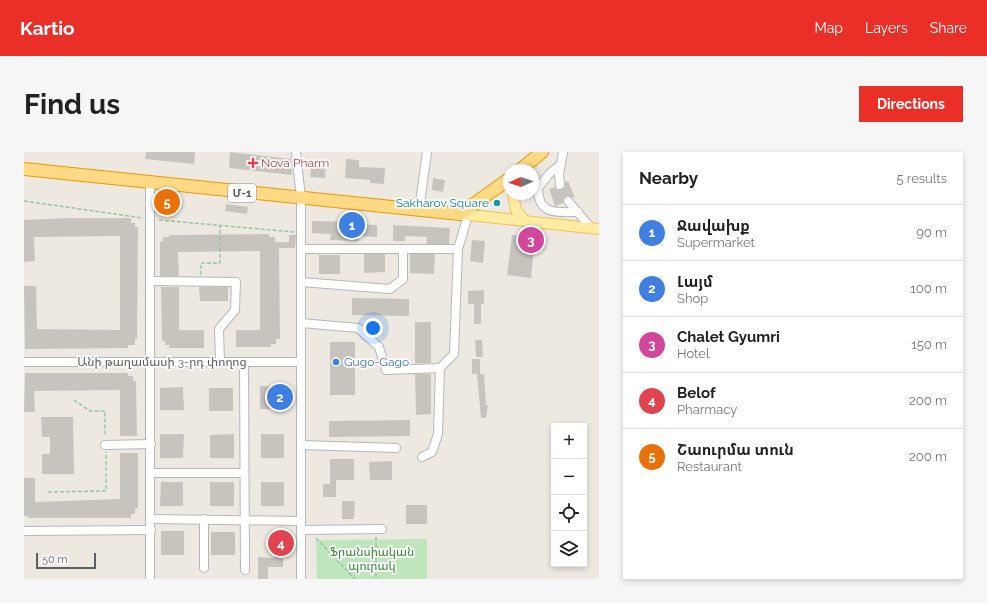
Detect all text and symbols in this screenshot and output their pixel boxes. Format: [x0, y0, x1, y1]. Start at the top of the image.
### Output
text: Kartio [20, 17, 75, 39]
text: Map [815, 20, 843, 36]
text: Layers [865, 20, 908, 36]
text: Share [930, 20, 967, 36]
button: Directions [859, 86, 963, 122]
text: Find us [24, 88, 120, 121]
place label: Nova Pharm [261, 156, 329, 170]
marker: Nova Pharm [248, 158, 258, 168]
north arrow [503, 164, 539, 200]
text: Nearby [639, 168, 698, 188]
text: 5 results [896, 171, 947, 186]
road number: Մ-1 [228, 184, 256, 202]
pin: 5 [154, 187, 180, 217]
place label: Sakharov Square [396, 196, 489, 210]
marker: Sakharov Square [492, 198, 502, 208]
pin: 1 [339, 210, 365, 240]
text: Ջավախք [677, 217, 750, 235]
pin: 3 [518, 225, 544, 255]
text: 1 [649, 225, 655, 240]
text: 90 m [916, 225, 947, 240]
text: Supermarket [677, 235, 755, 250]
text: Լայմ [677, 273, 713, 291]
text: 2 [648, 281, 656, 296]
text: 100 m [910, 281, 947, 296]
text: Shop [677, 291, 708, 306]
your location [363, 318, 383, 338]
text: Chalet Gyumri [677, 328, 780, 346]
text: 3 [648, 337, 656, 352]
text: 150 m [911, 337, 947, 352]
text: Hotel [677, 346, 710, 361]
street label: Անի թաղամասի 3-րդ փողոց [77, 355, 247, 369]
place label: Gugo-Gago [344, 355, 409, 369]
marker: Gugo-Gago [331, 357, 341, 367]
pin: 2 [267, 382, 293, 412]
text: Belof [677, 384, 716, 402]
text: 4 [648, 393, 656, 408]
text: 200 m [909, 393, 947, 408]
text: Pharmacy [677, 402, 737, 417]
map controls [551, 423, 587, 567]
button: + [551, 423, 587, 459]
text: Շաուրմա տուն [677, 441, 794, 459]
text: 5 [648, 449, 656, 464]
text: 200 m [909, 449, 947, 464]
button: − [551, 459, 587, 495]
text: Restaurant [677, 459, 742, 474]
button: locate [551, 495, 587, 531]
pin: 4 [268, 528, 294, 558]
button: layers [551, 531, 587, 567]
park label: Ֆրանսիական պուրակ [330, 545, 414, 573]
scale bar [36, 551, 96, 570]
text: 50 m [42, 553, 68, 566]

